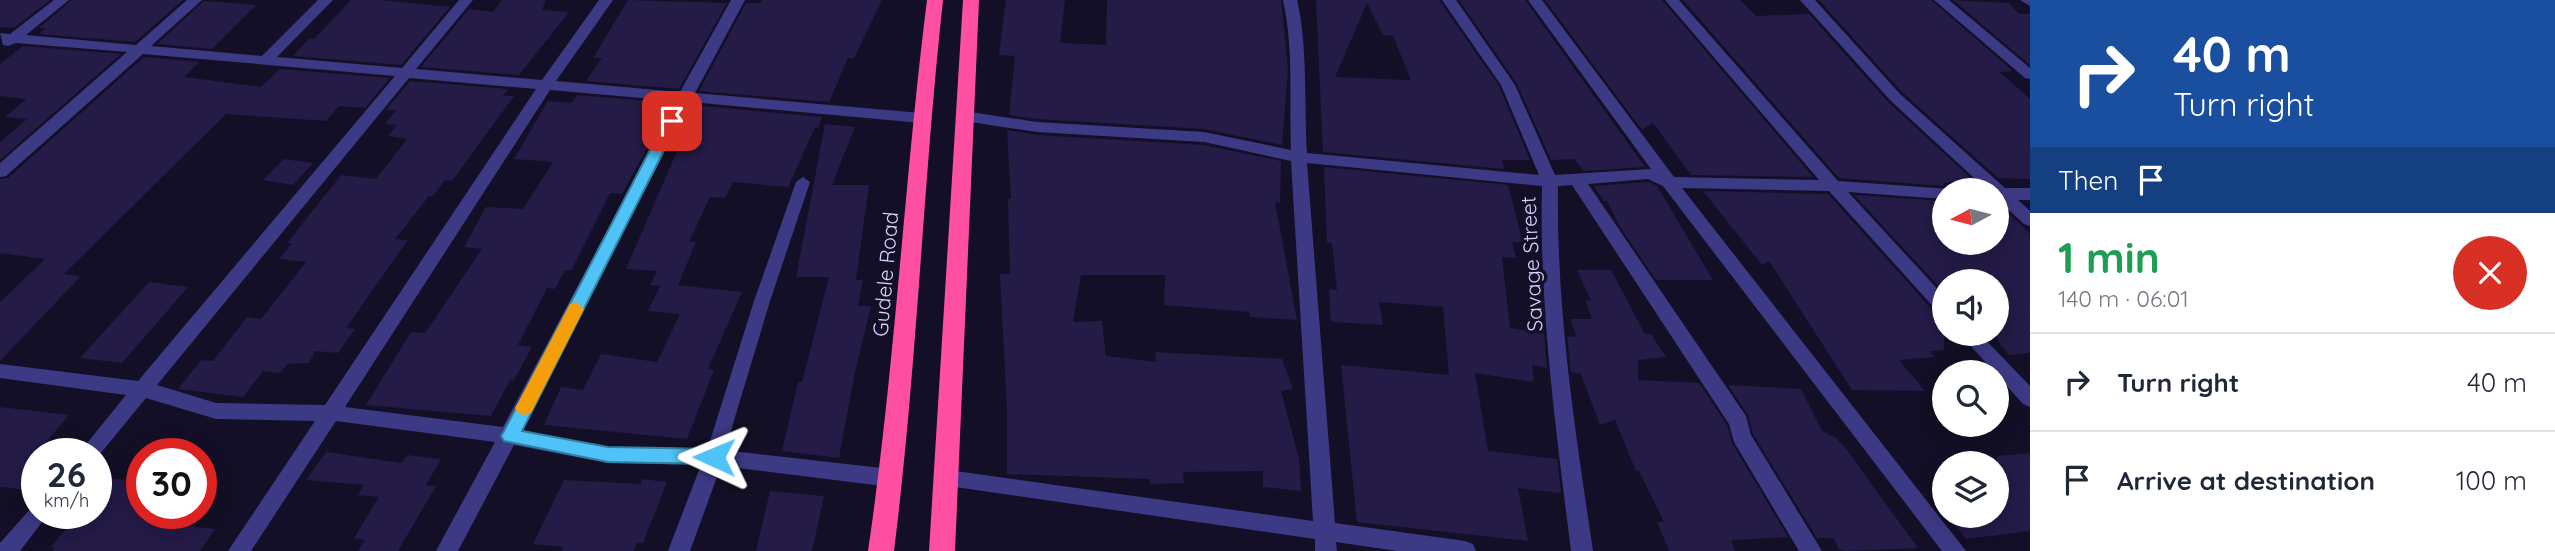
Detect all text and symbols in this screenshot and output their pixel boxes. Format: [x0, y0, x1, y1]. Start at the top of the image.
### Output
text: 40 m [2173, 23, 2291, 84]
icon: right [2058, 28, 2149, 119]
text: Turn right [2173, 84, 2314, 124]
pin [642, 91, 702, 151]
icon: arrive [653, 102, 691, 140]
icon: arrive [2132, 161, 2170, 199]
text: Then [2058, 164, 2118, 197]
north arrow [1932, 178, 2009, 256]
map controls [1932, 178, 2009, 528]
street label: Savage Street [1514, 196, 1548, 332]
street label: Gudele Road [867, 210, 903, 338]
text: 1 min [2058, 231, 2160, 284]
button: close [2453, 236, 2527, 310]
button: sound [1932, 269, 2009, 346]
text: 140 m · 06:01 [2058, 284, 2189, 313]
button: search [1932, 360, 2009, 437]
icon: right [2058, 363, 2096, 401]
text: Turn right [2117, 366, 2239, 399]
text: 40 m [2467, 366, 2527, 399]
position arrow [677, 420, 751, 494]
speed limit sign: 30 [126, 438, 217, 529]
button: layers [1932, 451, 2009, 528]
text: 26 [47, 452, 86, 496]
icon: arrive [2058, 461, 2096, 499]
text: Arrive at destination [2117, 464, 2375, 497]
text: 100 m [2456, 464, 2527, 497]
text: km/h [44, 489, 89, 512]

